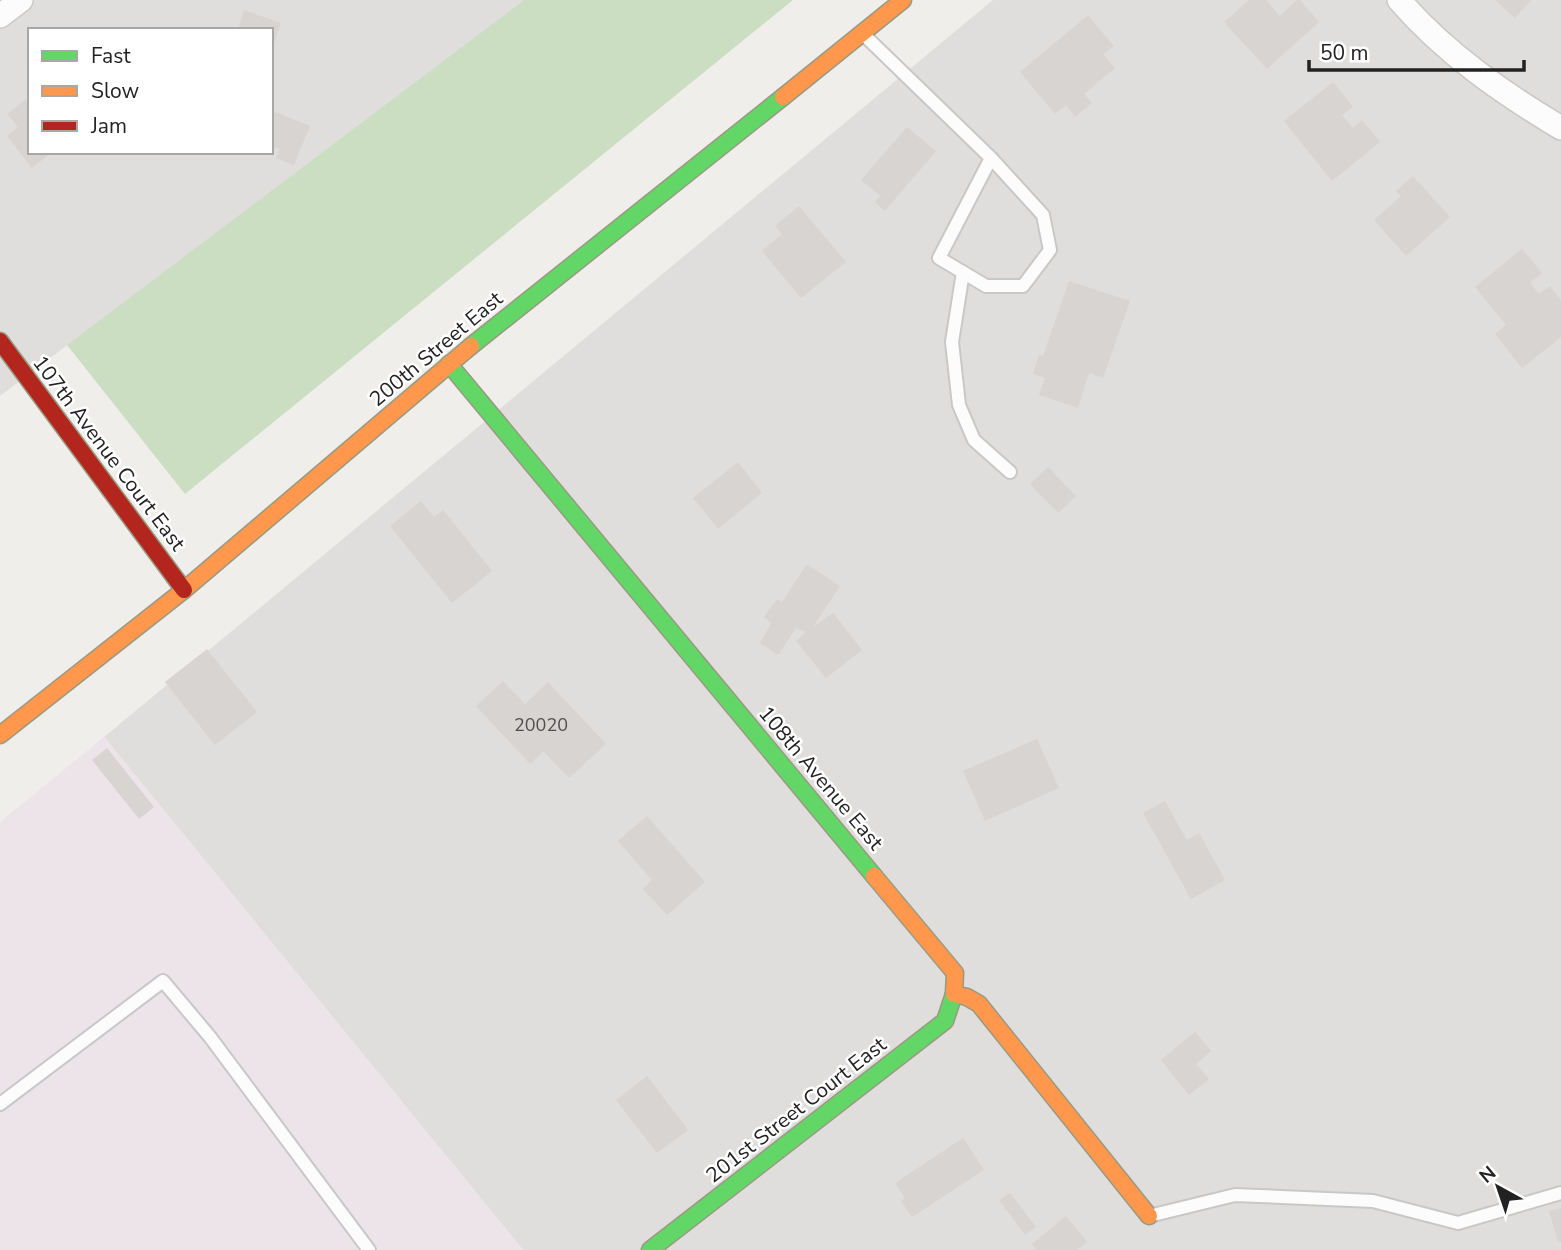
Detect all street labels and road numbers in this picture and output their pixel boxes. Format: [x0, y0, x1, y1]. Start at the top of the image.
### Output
street label: 200th Street East [364, 285, 509, 413]
street label: 107th Avenue Court East [26, 350, 192, 557]
street label: 108th Avenue East [752, 700, 890, 856]
street label: 201st Street Court East [700, 1030, 892, 1189]

